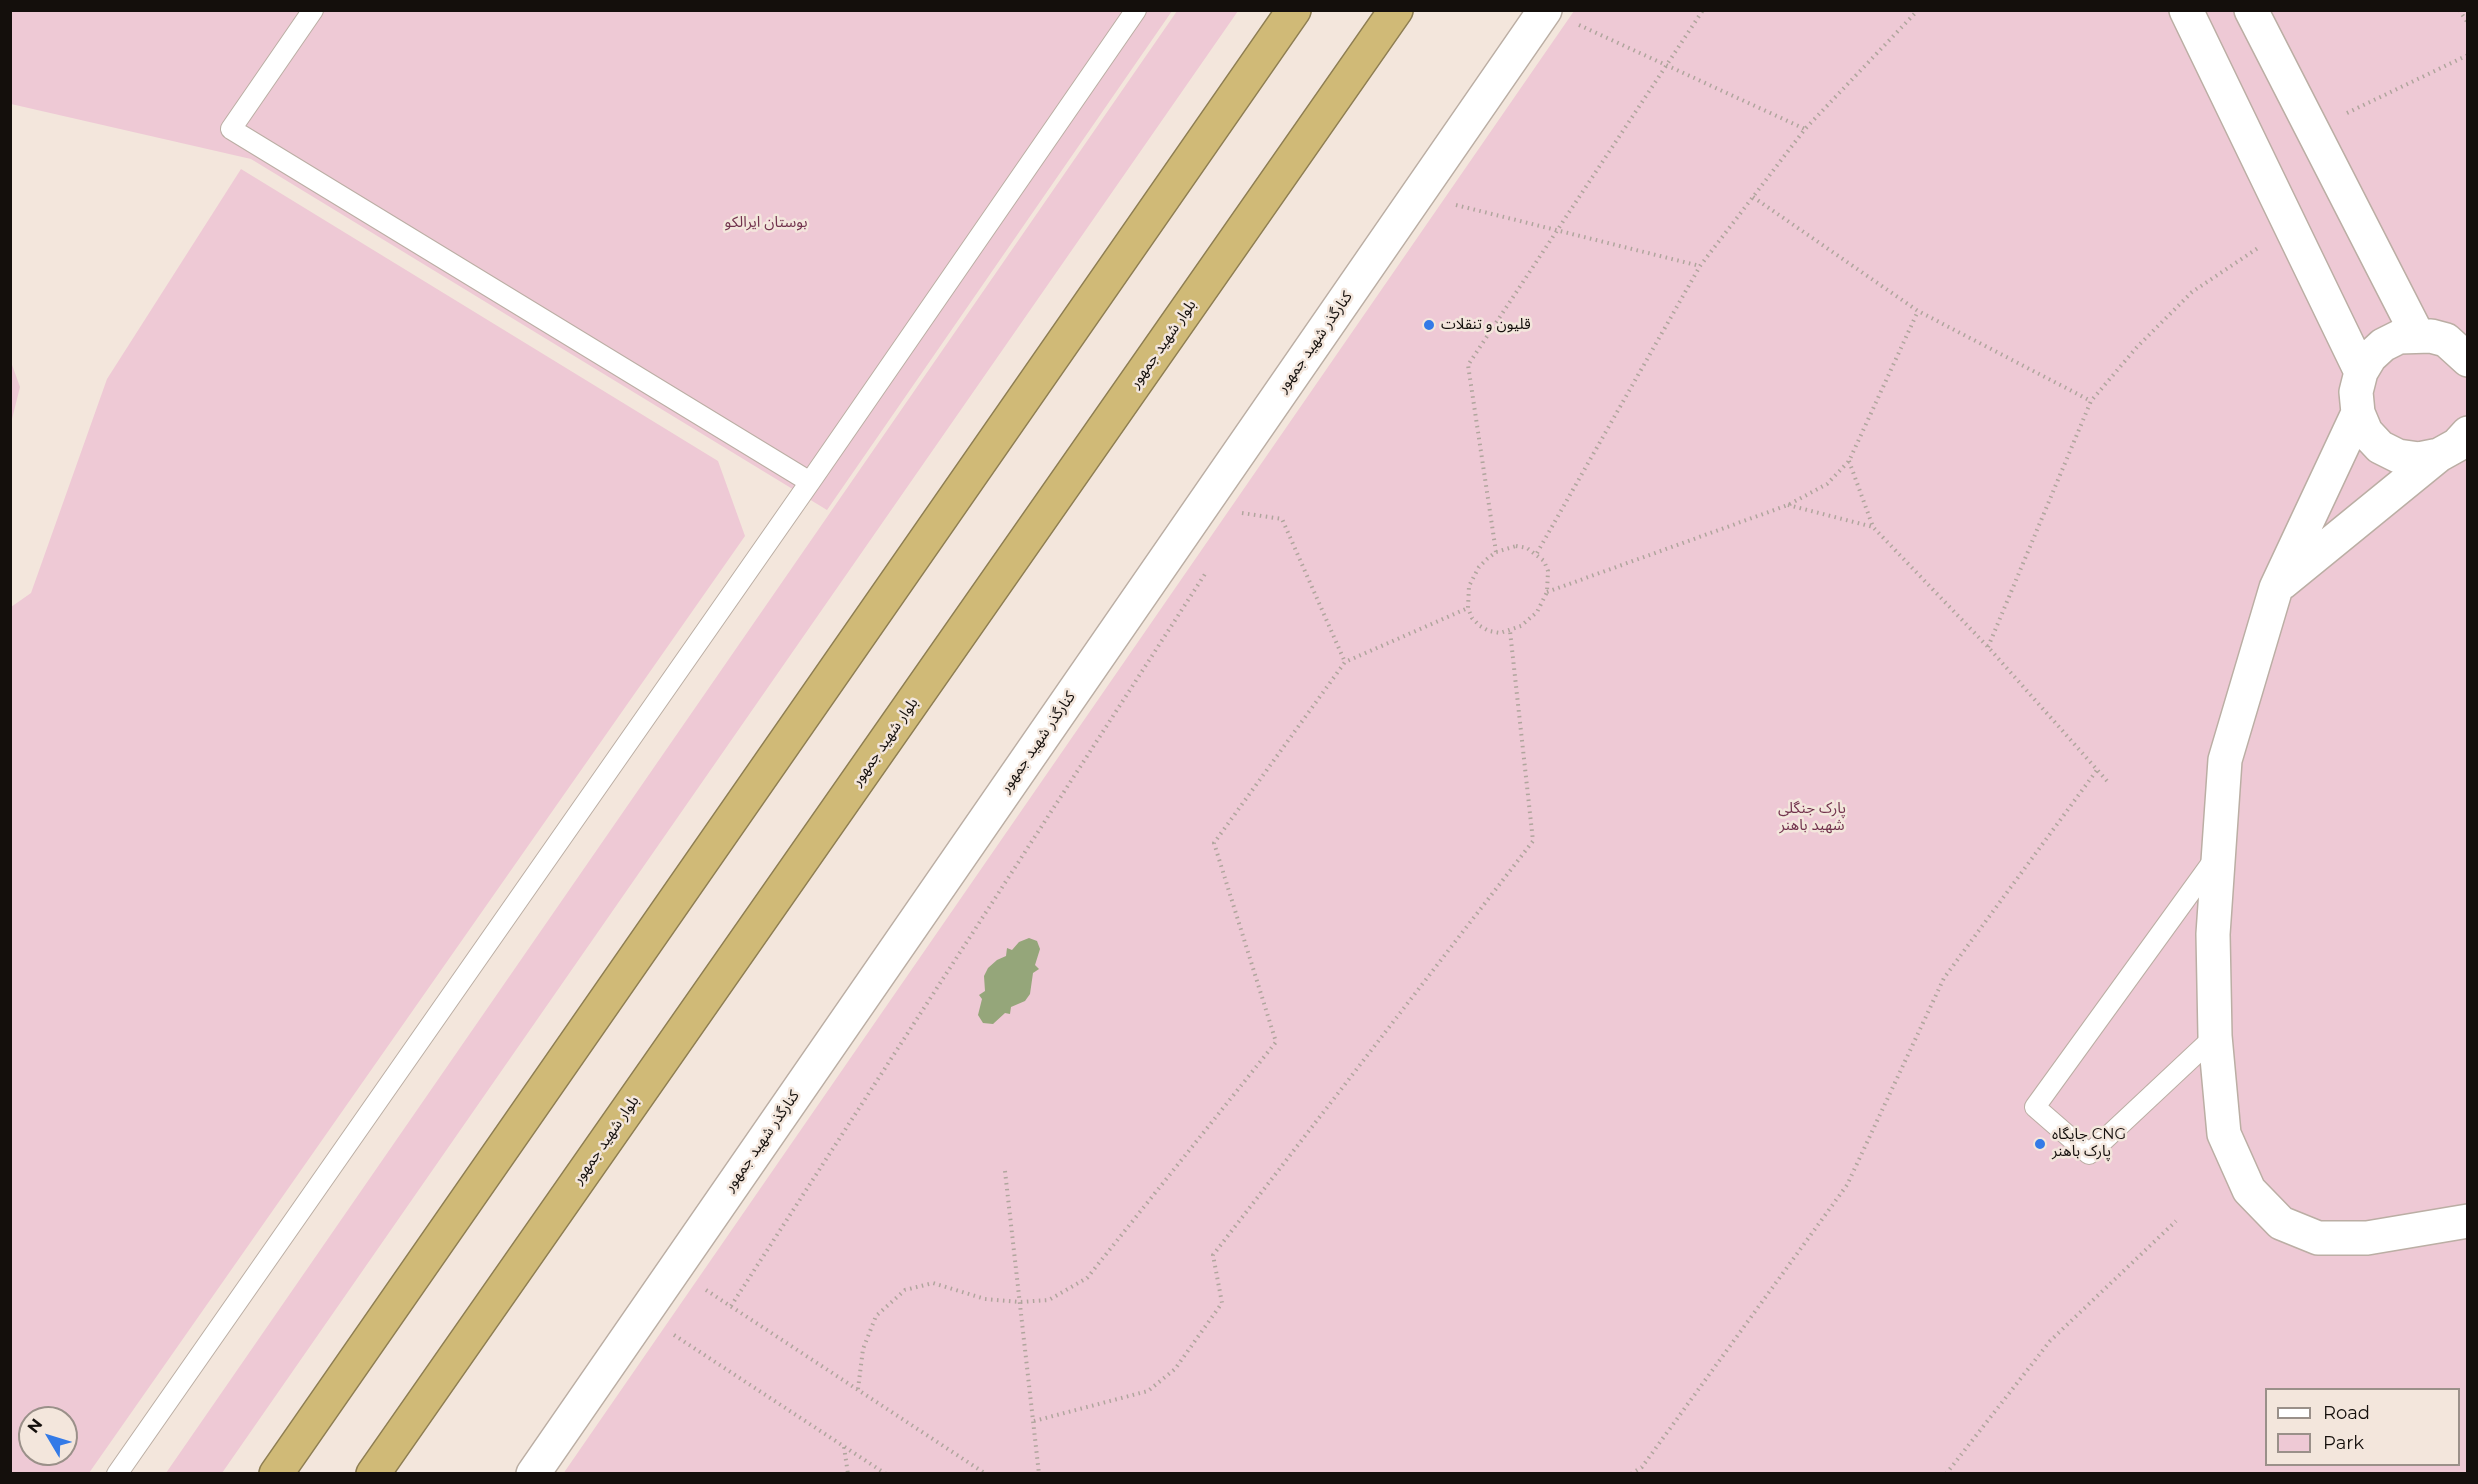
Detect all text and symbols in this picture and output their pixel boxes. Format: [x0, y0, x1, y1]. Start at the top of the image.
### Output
park label: بوستان ایرالکو [725, 214, 807, 232]
street label: کنارگذر شهید جمهور [1274, 288, 1356, 396]
street label: بلوار شهید جمهور [1126, 297, 1200, 391]
place label: قلیون و تنقلات [1441, 316, 1531, 334]
marker: قلیون و تنقلات [1422, 318, 1436, 332]
street label: کنارگذر شهید جمهور [997, 688, 1079, 796]
street label: بلوار شهید جمهور [848, 695, 922, 789]
park label: پارک جنگلی شهید باهنر [1778, 800, 1846, 835]
street label: کنارگذر شهید جمهور [721, 1087, 803, 1195]
street label: بلوار شهید جمهور [569, 1093, 643, 1187]
place label: جایگاه CNG پارک باهنر [2052, 1126, 2126, 1161]
marker: جایگاه CNG پارک باهنر [2033, 1137, 2047, 1151]
legend [2265, 1388, 2460, 1466]
text: Road [2323, 1402, 2370, 1424]
north arrow [18, 1406, 78, 1466]
text: N [24, 1415, 46, 1437]
text: Park [2323, 1432, 2364, 1454]

